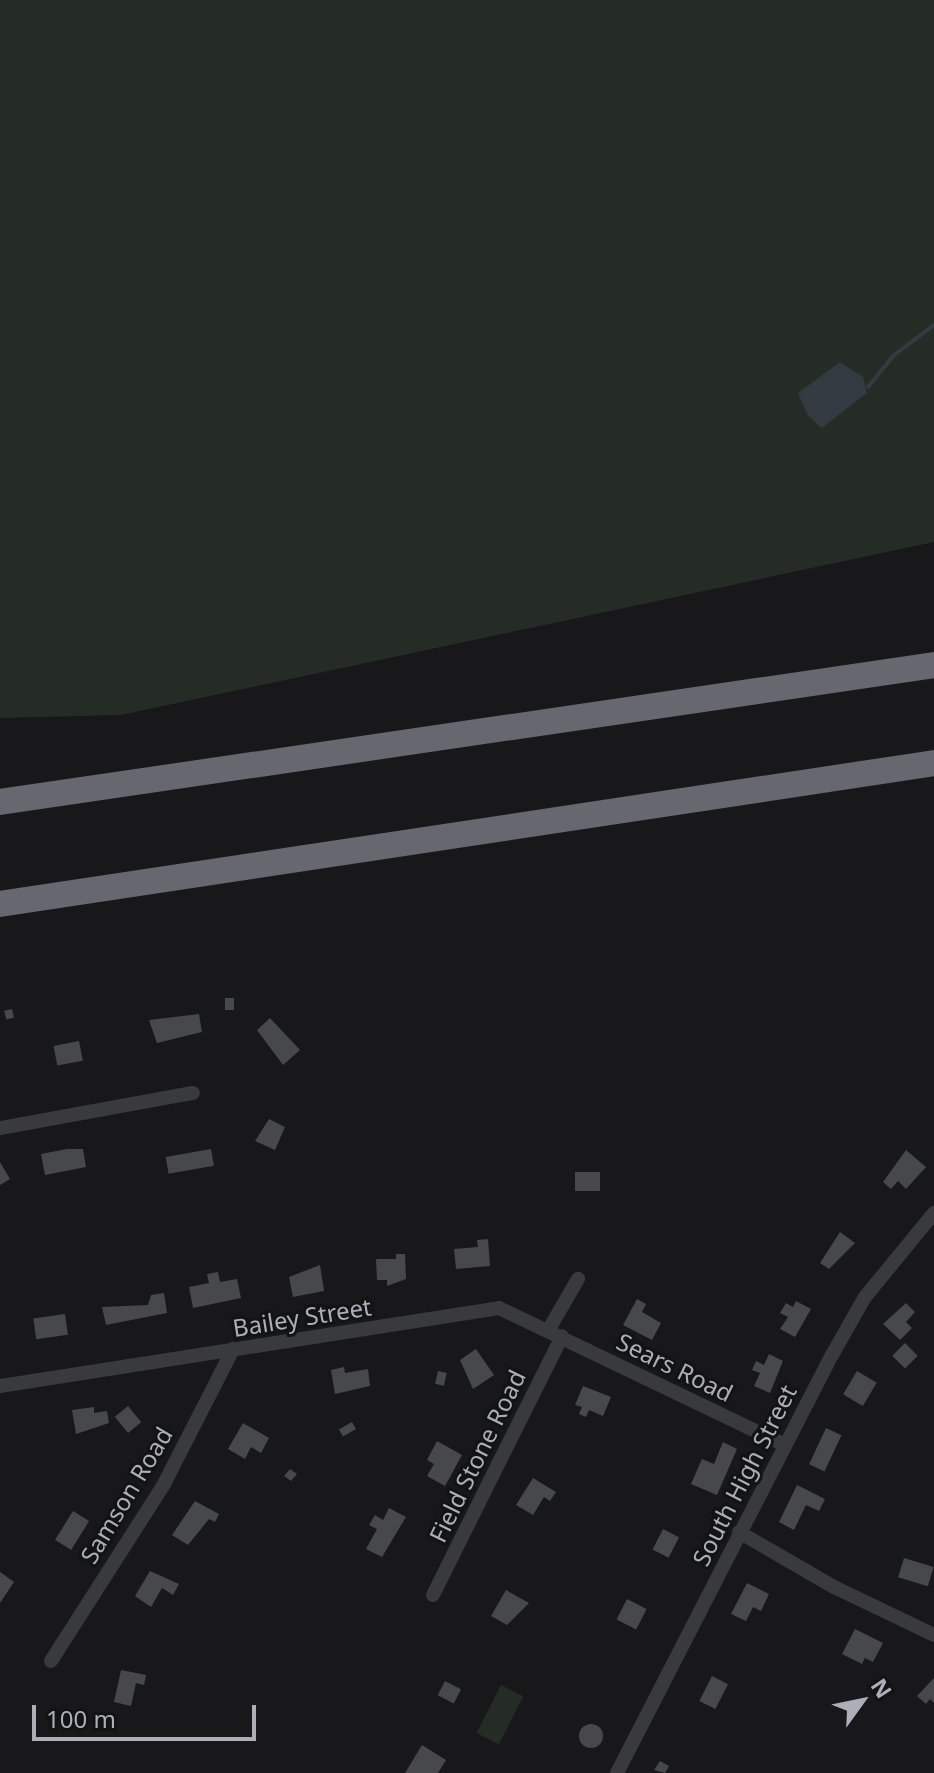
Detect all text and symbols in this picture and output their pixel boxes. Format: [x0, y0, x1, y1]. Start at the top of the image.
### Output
street label: Bailey Street [231, 1292, 373, 1342]
street label: Sears Road [612, 1327, 738, 1407]
street label: Field Stone Road [423, 1365, 531, 1547]
street label: South High Street [686, 1380, 802, 1570]
street label: Samson Road [74, 1422, 178, 1568]
north arrow [822, 1661, 902, 1741]
text: N [865, 1672, 900, 1704]
scale bar [36, 1689, 260, 1739]
text: 100 m [46, 1702, 116, 1735]

